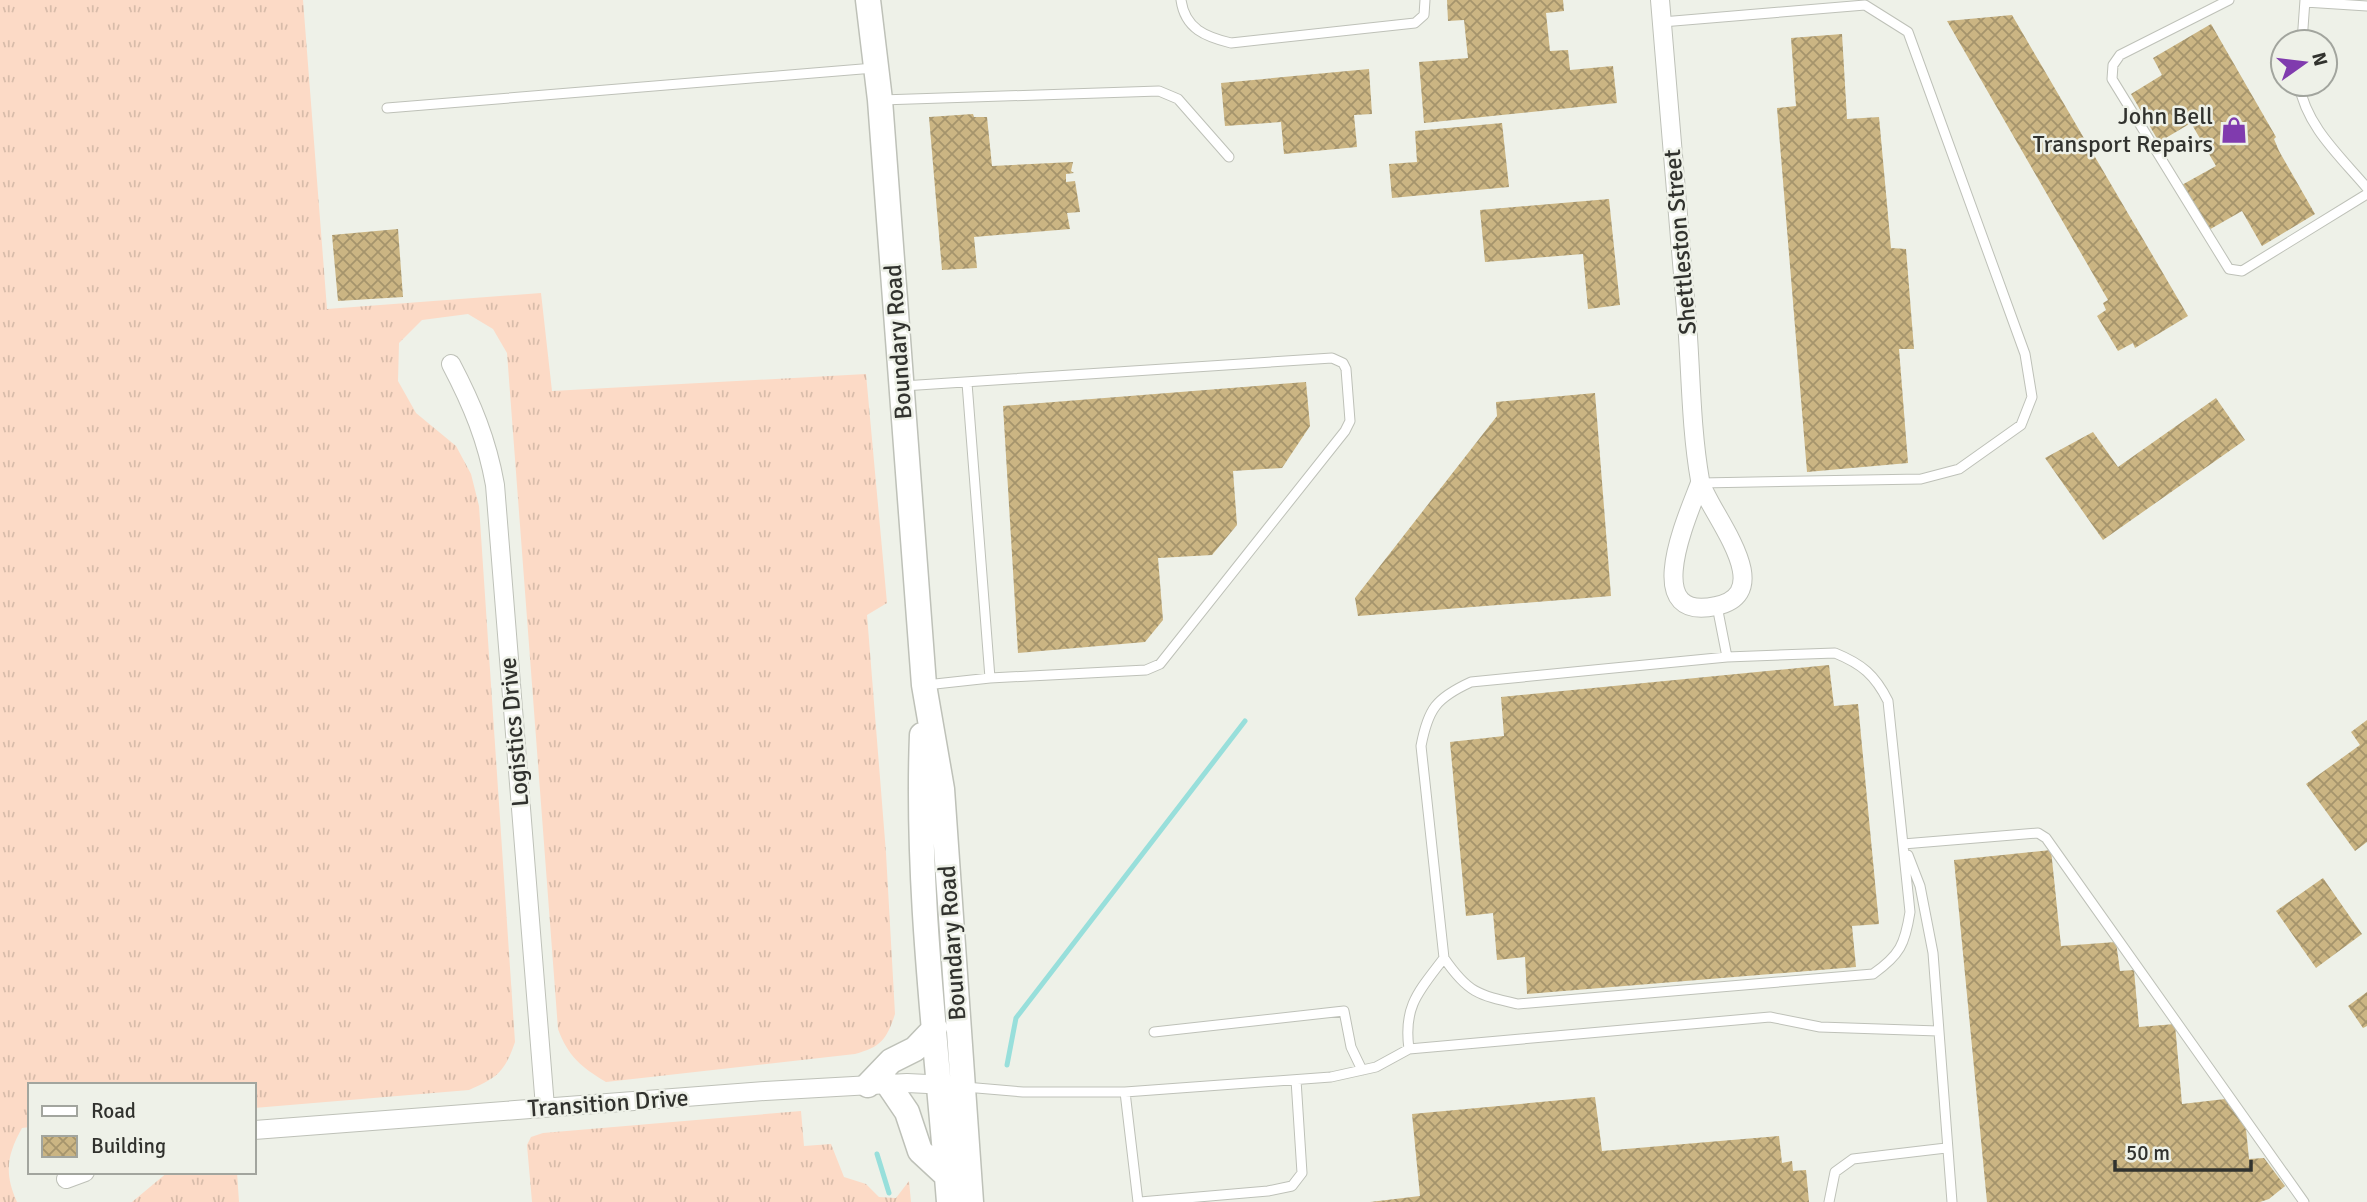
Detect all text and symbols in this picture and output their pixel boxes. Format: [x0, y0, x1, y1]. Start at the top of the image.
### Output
north arrow [2269, 28, 2339, 98]
text: N [2306, 50, 2333, 68]
place label: John Bell Transport Repairs [2033, 101, 2213, 159]
shop icon: John Bell Transport Repairs [2219, 115, 2249, 145]
street label: Shettleston Street [1657, 148, 1703, 336]
street label: Boundary Road [878, 263, 918, 421]
street label: Logistics Drive [493, 656, 535, 808]
street label: Boundary Road [932, 864, 972, 1022]
street label: Transition Drive [527, 1082, 689, 1124]
legend [28, 1083, 256, 1174]
text: Road [91, 1098, 136, 1124]
scale bar [2115, 1128, 2252, 1172]
text: Building [91, 1133, 166, 1159]
text: 50 m [2126, 1140, 2170, 1166]

